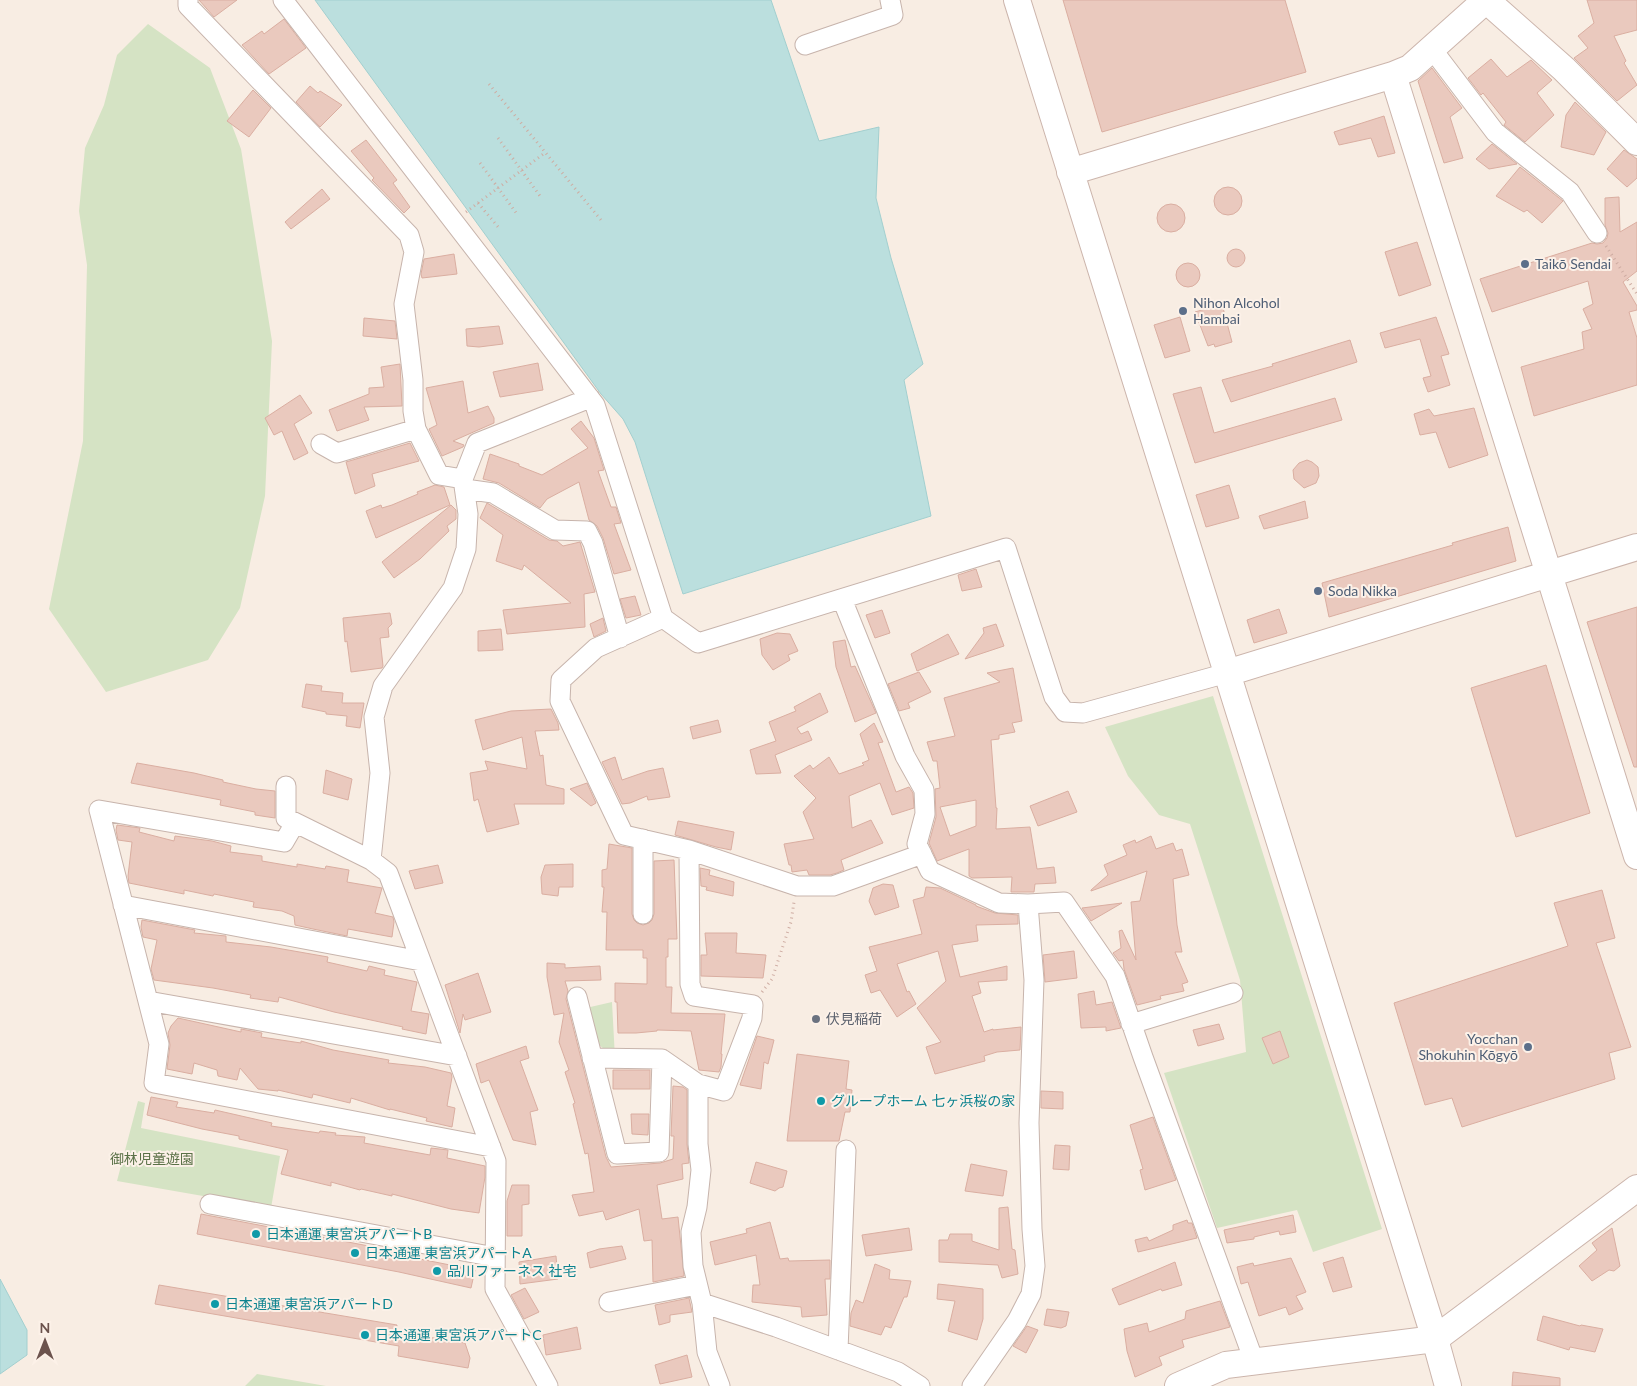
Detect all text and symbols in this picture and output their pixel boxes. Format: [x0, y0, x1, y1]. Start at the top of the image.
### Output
place label: Taikō Sendai [1535, 255, 1611, 272]
marker: Taikō Sendai [1519, 258, 1531, 270]
place label: Nihon Alcohol Hambai [1193, 294, 1280, 327]
marker: Nihon Alcohol Hambai [1177, 305, 1189, 317]
place label: Soda Nikka [1328, 582, 1397, 599]
marker: Soda Nikka [1312, 585, 1324, 597]
place label: 伏見稲荷 [826, 1010, 882, 1027]
marker: 伏見稲荷 [810, 1013, 822, 1025]
place label: Yocchan Shokuhin Kōgyō [1418, 1030, 1518, 1063]
marker: Yocchan Shokuhin Kōgyō [1522, 1041, 1534, 1053]
place label: グループホーム 七ヶ浜桜の家 [831, 1092, 1015, 1109]
marker: グループホーム 七ヶ浜桜の家 [815, 1095, 827, 1107]
park label: 御林児童遊園 [110, 1150, 194, 1167]
place label: 日本通運 東宮浜アパートB [266, 1225, 432, 1242]
marker: 日本通運 東宮浜アパートB [250, 1228, 262, 1240]
place label: 日本通運 東宮浜アパートA [365, 1244, 532, 1261]
marker: 日本通運 東宮浜アパートA [349, 1247, 361, 1259]
place label: 品川ファーネス 社宅 [447, 1262, 577, 1279]
marker: 品川ファーネス 社宅 [431, 1265, 443, 1277]
place label: 日本通運 東宮浜アパートD [225, 1295, 393, 1312]
marker: 日本通運 東宮浜アパートD [209, 1298, 221, 1310]
north arrow [20, 1316, 70, 1366]
text: N [40, 1319, 50, 1336]
place label: 日本通運 東宮浜アパートC [375, 1326, 542, 1343]
marker: 日本通運 東宮浜アパートC [359, 1329, 371, 1341]

